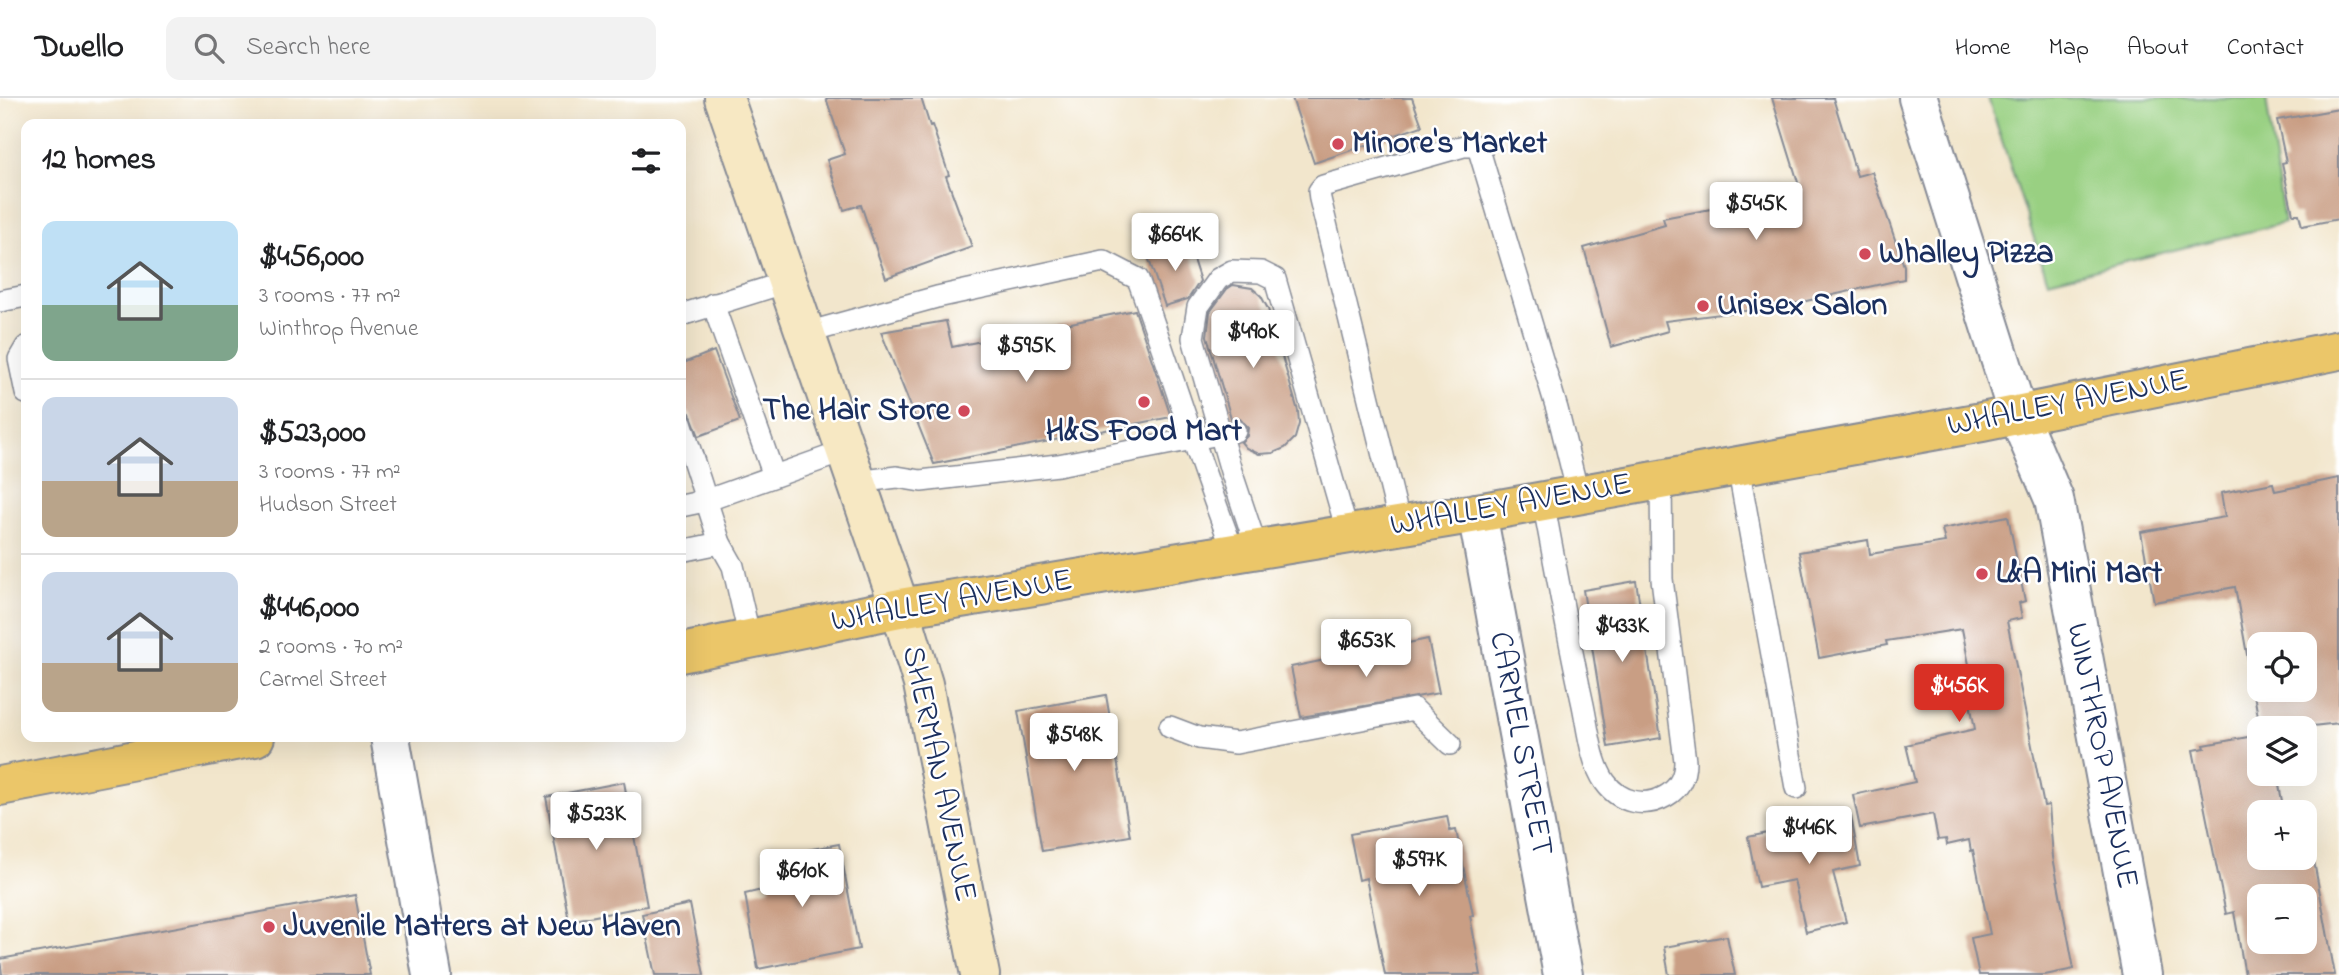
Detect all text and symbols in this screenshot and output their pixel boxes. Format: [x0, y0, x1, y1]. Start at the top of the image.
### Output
search box [166, 17, 656, 80]
text: Dwello [35, 24, 124, 72]
icon: search [190, 29, 228, 67]
text: Search here [246, 29, 370, 67]
text: Home [1955, 31, 2011, 66]
text: Map [2049, 31, 2089, 66]
text: About [2127, 31, 2189, 66]
text: Contact [2227, 31, 2304, 66]
place label: Minore's Market [1352, 121, 1547, 168]
marker: Minore's Market [1330, 136, 1346, 152]
text: 12 homes [42, 139, 156, 183]
icon: filters [627, 142, 665, 180]
pin: $545K [1707, 183, 1805, 242]
text: $545K [1726, 188, 1786, 221]
pin: $664K [1126, 214, 1224, 273]
text: $664K [1148, 219, 1202, 252]
place label: Whalley Pizza [1879, 231, 2054, 279]
text: $456,000 [259, 236, 364, 280]
marker: Whalley Pizza [1857, 246, 1873, 262]
icon: home [98, 249, 182, 333]
text: 3 rooms · 77 m² [259, 280, 401, 313]
place label: Unisex Salon [1717, 283, 1888, 330]
marker: Unisex Salon [1695, 298, 1711, 314]
pin: $490K [1204, 310, 1302, 370]
text: Winthrop Avenue [259, 313, 418, 346]
text: $490K [1227, 316, 1279, 349]
pin: $595K [977, 324, 1075, 384]
text: $595K [997, 330, 1055, 363]
street label: WHALLEY AVENUE [1944, 358, 2192, 450]
place label: The Hair Store [762, 388, 952, 435]
marker: H&S Food Mart [1136, 394, 1152, 410]
marker: The Hair Store [956, 403, 972, 419]
place label: H&S Food Mart [1046, 409, 1242, 456]
text: $523,000 [259, 412, 366, 456]
icon: home [98, 425, 182, 509]
text: 3 rooms · 77 m² [259, 456, 401, 489]
street label: WHALLEY AVENUE [1387, 462, 1635, 550]
text: Hudson Street [259, 489, 397, 522]
place label: L&A Mini Mart [1996, 551, 2163, 598]
street label: WHALLEY AVENUE [828, 558, 1076, 646]
marker: L&A Mini Mart [1974, 566, 1990, 582]
text: $446,000 [259, 587, 359, 631]
icon: home [98, 600, 182, 684]
pin: $433K [1573, 604, 1671, 664]
text: $433K [1595, 610, 1649, 643]
street label: WINTHROP AVENUE [2052, 619, 2150, 893]
pin: $653K [1317, 620, 1415, 679]
text: $653K [1337, 625, 1395, 658]
street label: CARMEL STREET [1475, 628, 1565, 860]
text: 2 rooms · 70 m² [259, 631, 403, 664]
map controls [2247, 632, 2317, 954]
button: locate [2247, 632, 2317, 702]
street label: SHERMAN AVENUE [888, 642, 988, 906]
text: Carmel Street [259, 664, 387, 697]
pin: $456K [1910, 664, 2008, 724]
text: $456K [1930, 670, 1988, 703]
pin: $548K [1025, 714, 1123, 773]
button: layers [2247, 716, 2317, 786]
text: $548K [1046, 719, 1102, 752]
pin: $523K [547, 792, 645, 852]
text: $523K [566, 798, 626, 831]
button: + [2247, 800, 2317, 870]
pin: $446K [1760, 806, 1858, 866]
text: $446K [1782, 812, 1836, 845]
pin: $597K [1370, 838, 1468, 898]
text: $597K [1392, 844, 1446, 877]
pin: $610K [753, 850, 851, 909]
text: $610K [776, 855, 828, 888]
button: − [2247, 884, 2317, 954]
place label: Juvenile Matters at New Haven [283, 904, 681, 951]
marker: Juvenile Matters at New Haven [261, 919, 277, 935]

